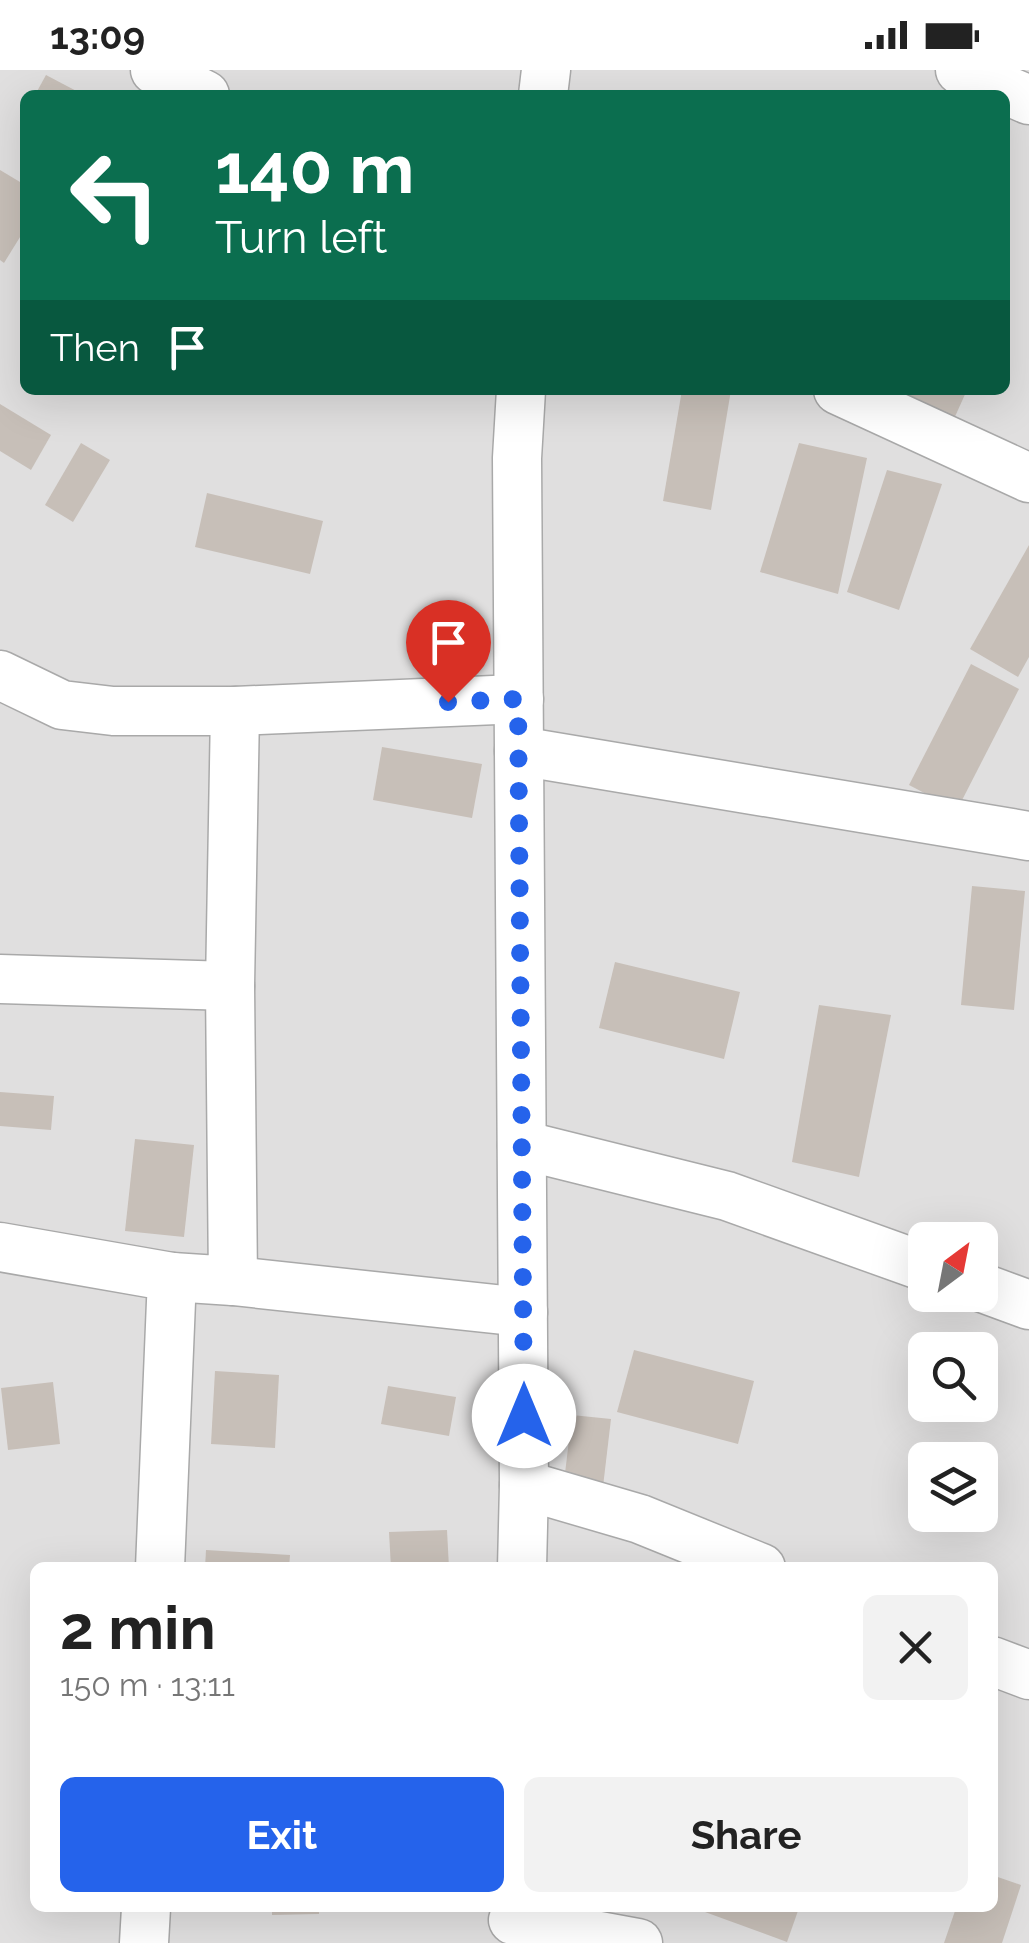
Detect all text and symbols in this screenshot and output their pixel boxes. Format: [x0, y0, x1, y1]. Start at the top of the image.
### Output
text: 13:09 [50, 13, 145, 58]
text: 140 m [215, 127, 415, 209]
icon: left [50, 130, 180, 260]
text: Turn left [215, 211, 387, 264]
icon: arrive [160, 320, 215, 375]
text: Then [50, 325, 140, 370]
pin [406, 600, 491, 703]
icon: arrive [421, 615, 476, 670]
north arrow [908, 1222, 998, 1312]
map controls [908, 1222, 998, 1532]
button: search [908, 1332, 998, 1422]
position arrow [472, 1364, 576, 1468]
button: layers [908, 1442, 998, 1532]
text: 2 min [60, 1593, 216, 1663]
button: close [863, 1595, 968, 1700]
text: 150 m · 13:11 [60, 1666, 235, 1703]
button: Exit [60, 1777, 504, 1892]
button: Share [524, 1777, 968, 1892]

